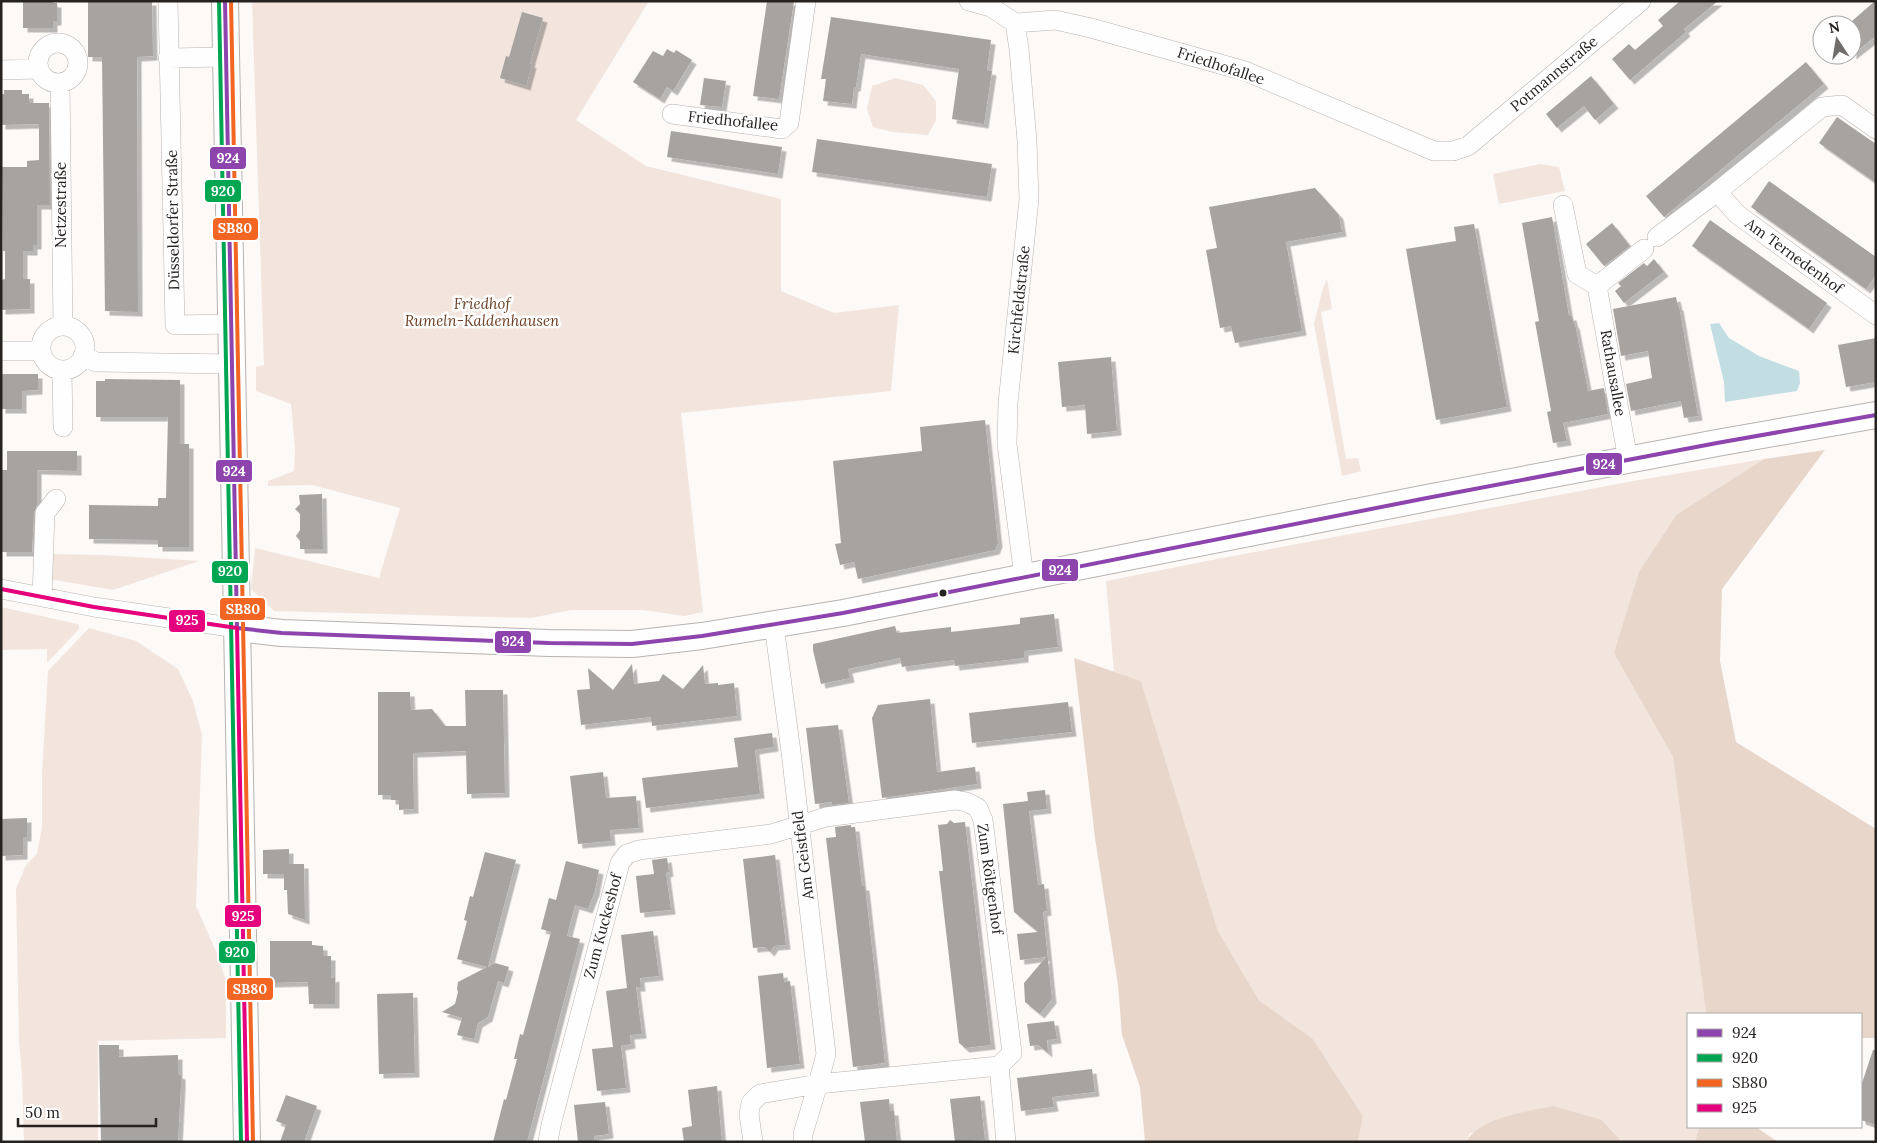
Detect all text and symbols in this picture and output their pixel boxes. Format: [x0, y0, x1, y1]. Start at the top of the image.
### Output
north arrow [1812, 15, 1862, 65]
text: N [1827, 17, 1842, 37]
street label: Potmannstraße [1506, 32, 1601, 116]
street label: Friedhofallee [1175, 42, 1267, 89]
street label: Friedhofallee [687, 106, 779, 135]
line badge: 924 [209, 146, 247, 170]
street label: Düsseldorfer Straße [162, 149, 183, 291]
text: 924 [216, 149, 240, 167]
street label: Netzestraße [51, 162, 70, 248]
line badge: 920 [204, 179, 242, 203]
text: 920 [211, 182, 235, 200]
street label: Am Ternedenhof [1741, 213, 1848, 298]
line badge: SB80 [212, 217, 259, 241]
text: SB80 [218, 219, 252, 237]
street label: Kirchfeldstraße [1003, 245, 1034, 355]
park label: Friedhof Rumeln-Kaldenhausen [405, 294, 560, 330]
street label: Rathausallee [1597, 328, 1630, 418]
line badge: 924 [1585, 452, 1623, 476]
text: 924 [1592, 455, 1616, 473]
line badge: 924 [215, 459, 253, 483]
text: 924 [222, 462, 246, 480]
line badge: 924 [1041, 558, 1079, 582]
line badge: 920 [211, 560, 249, 584]
text: 924 [1048, 561, 1072, 579]
text: 920 [218, 562, 242, 580]
unlabelled marker [938, 588, 948, 598]
line badge: SB80 [219, 597, 266, 621]
text: SB80 [226, 600, 260, 618]
line badge: 925 [168, 609, 206, 633]
text: 925 [175, 611, 199, 629]
line badge: 924 [494, 630, 532, 654]
text: 924 [501, 632, 525, 650]
street label: Am Geistfeld [788, 809, 818, 902]
street label: Zum Röltgenhof [973, 822, 1008, 936]
street label: Zum Kuckeshof [579, 870, 626, 981]
line badge: 925 [224, 904, 262, 928]
text: 925 [231, 907, 255, 925]
line badge: 920 [218, 940, 256, 964]
text: 920 [225, 943, 249, 961]
line badge: SB80 [226, 977, 274, 1001]
text: SB80 [233, 980, 267, 998]
legend [1687, 1013, 1862, 1128]
text: 924 [1732, 1023, 1757, 1042]
text: 920 [1732, 1048, 1758, 1067]
text: SB80 [1732, 1073, 1768, 1092]
scale bar [18, 1096, 155, 1128]
text: 925 [1732, 1098, 1757, 1117]
text: 50 m [25, 1103, 60, 1122]

